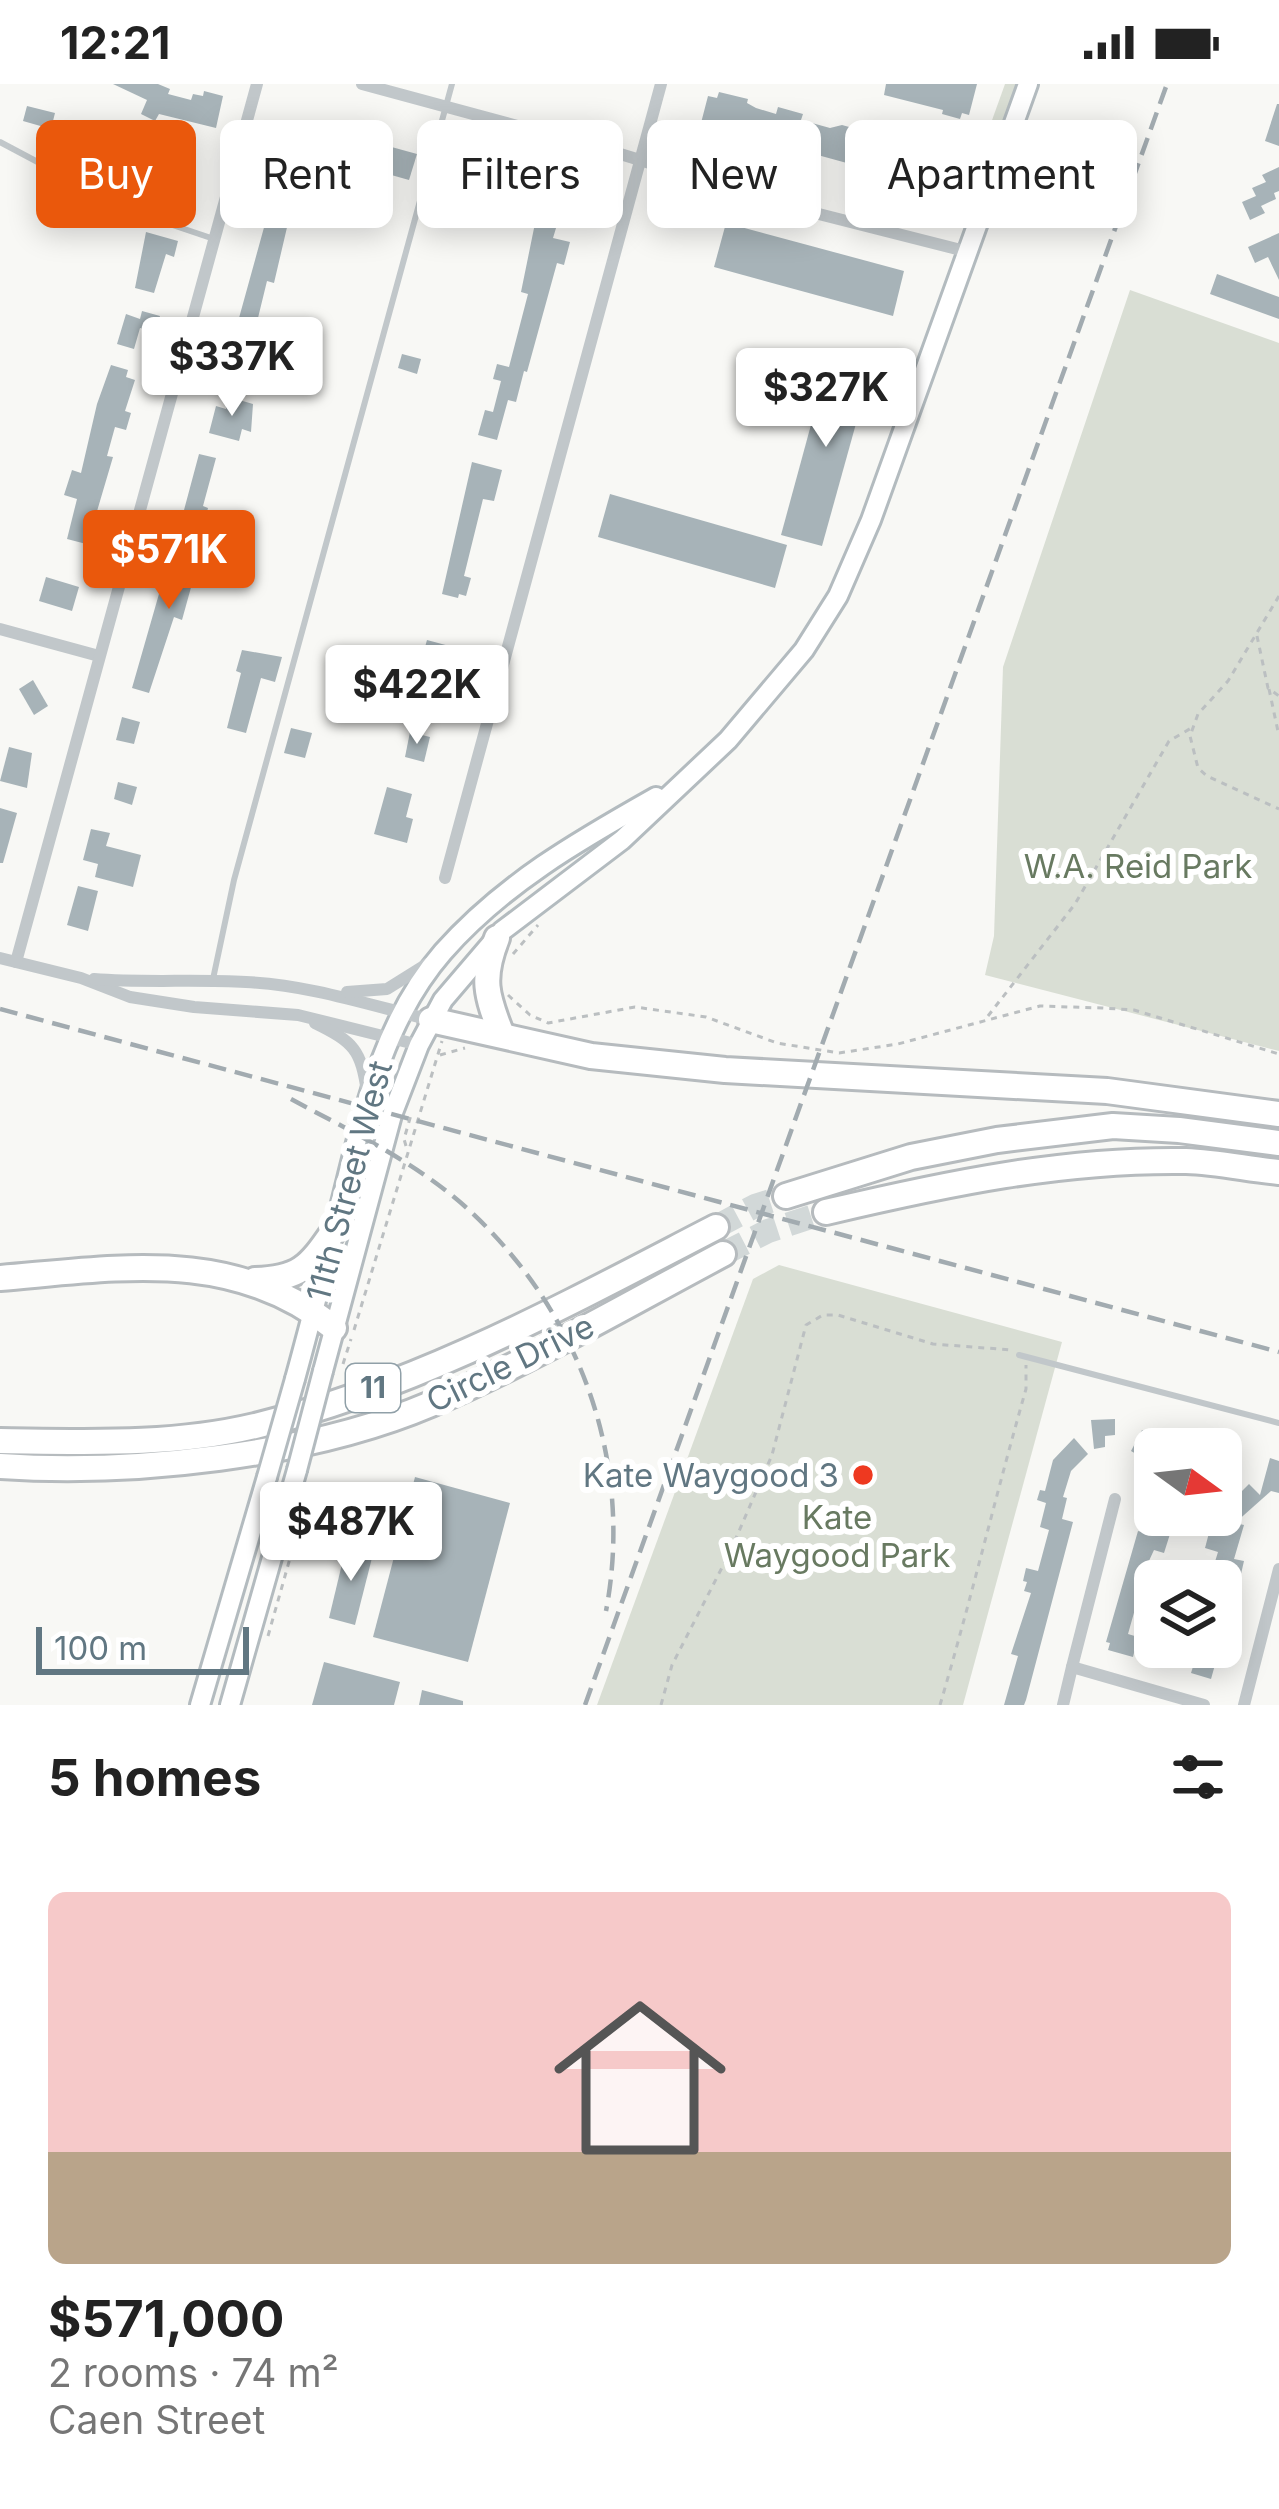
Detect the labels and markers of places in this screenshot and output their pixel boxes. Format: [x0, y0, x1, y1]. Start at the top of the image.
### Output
pin: $337K [148, 317, 316, 419]
pin: $327K [742, 348, 910, 450]
pin: $571K [85, 510, 253, 612]
pin: $422K [333, 645, 501, 747]
place label: Kate Waygood 3 [583, 1455, 839, 1495]
marker: Kate Waygood 3 [850, 1462, 876, 1488]
pin: $487K [267, 1482, 435, 1584]

